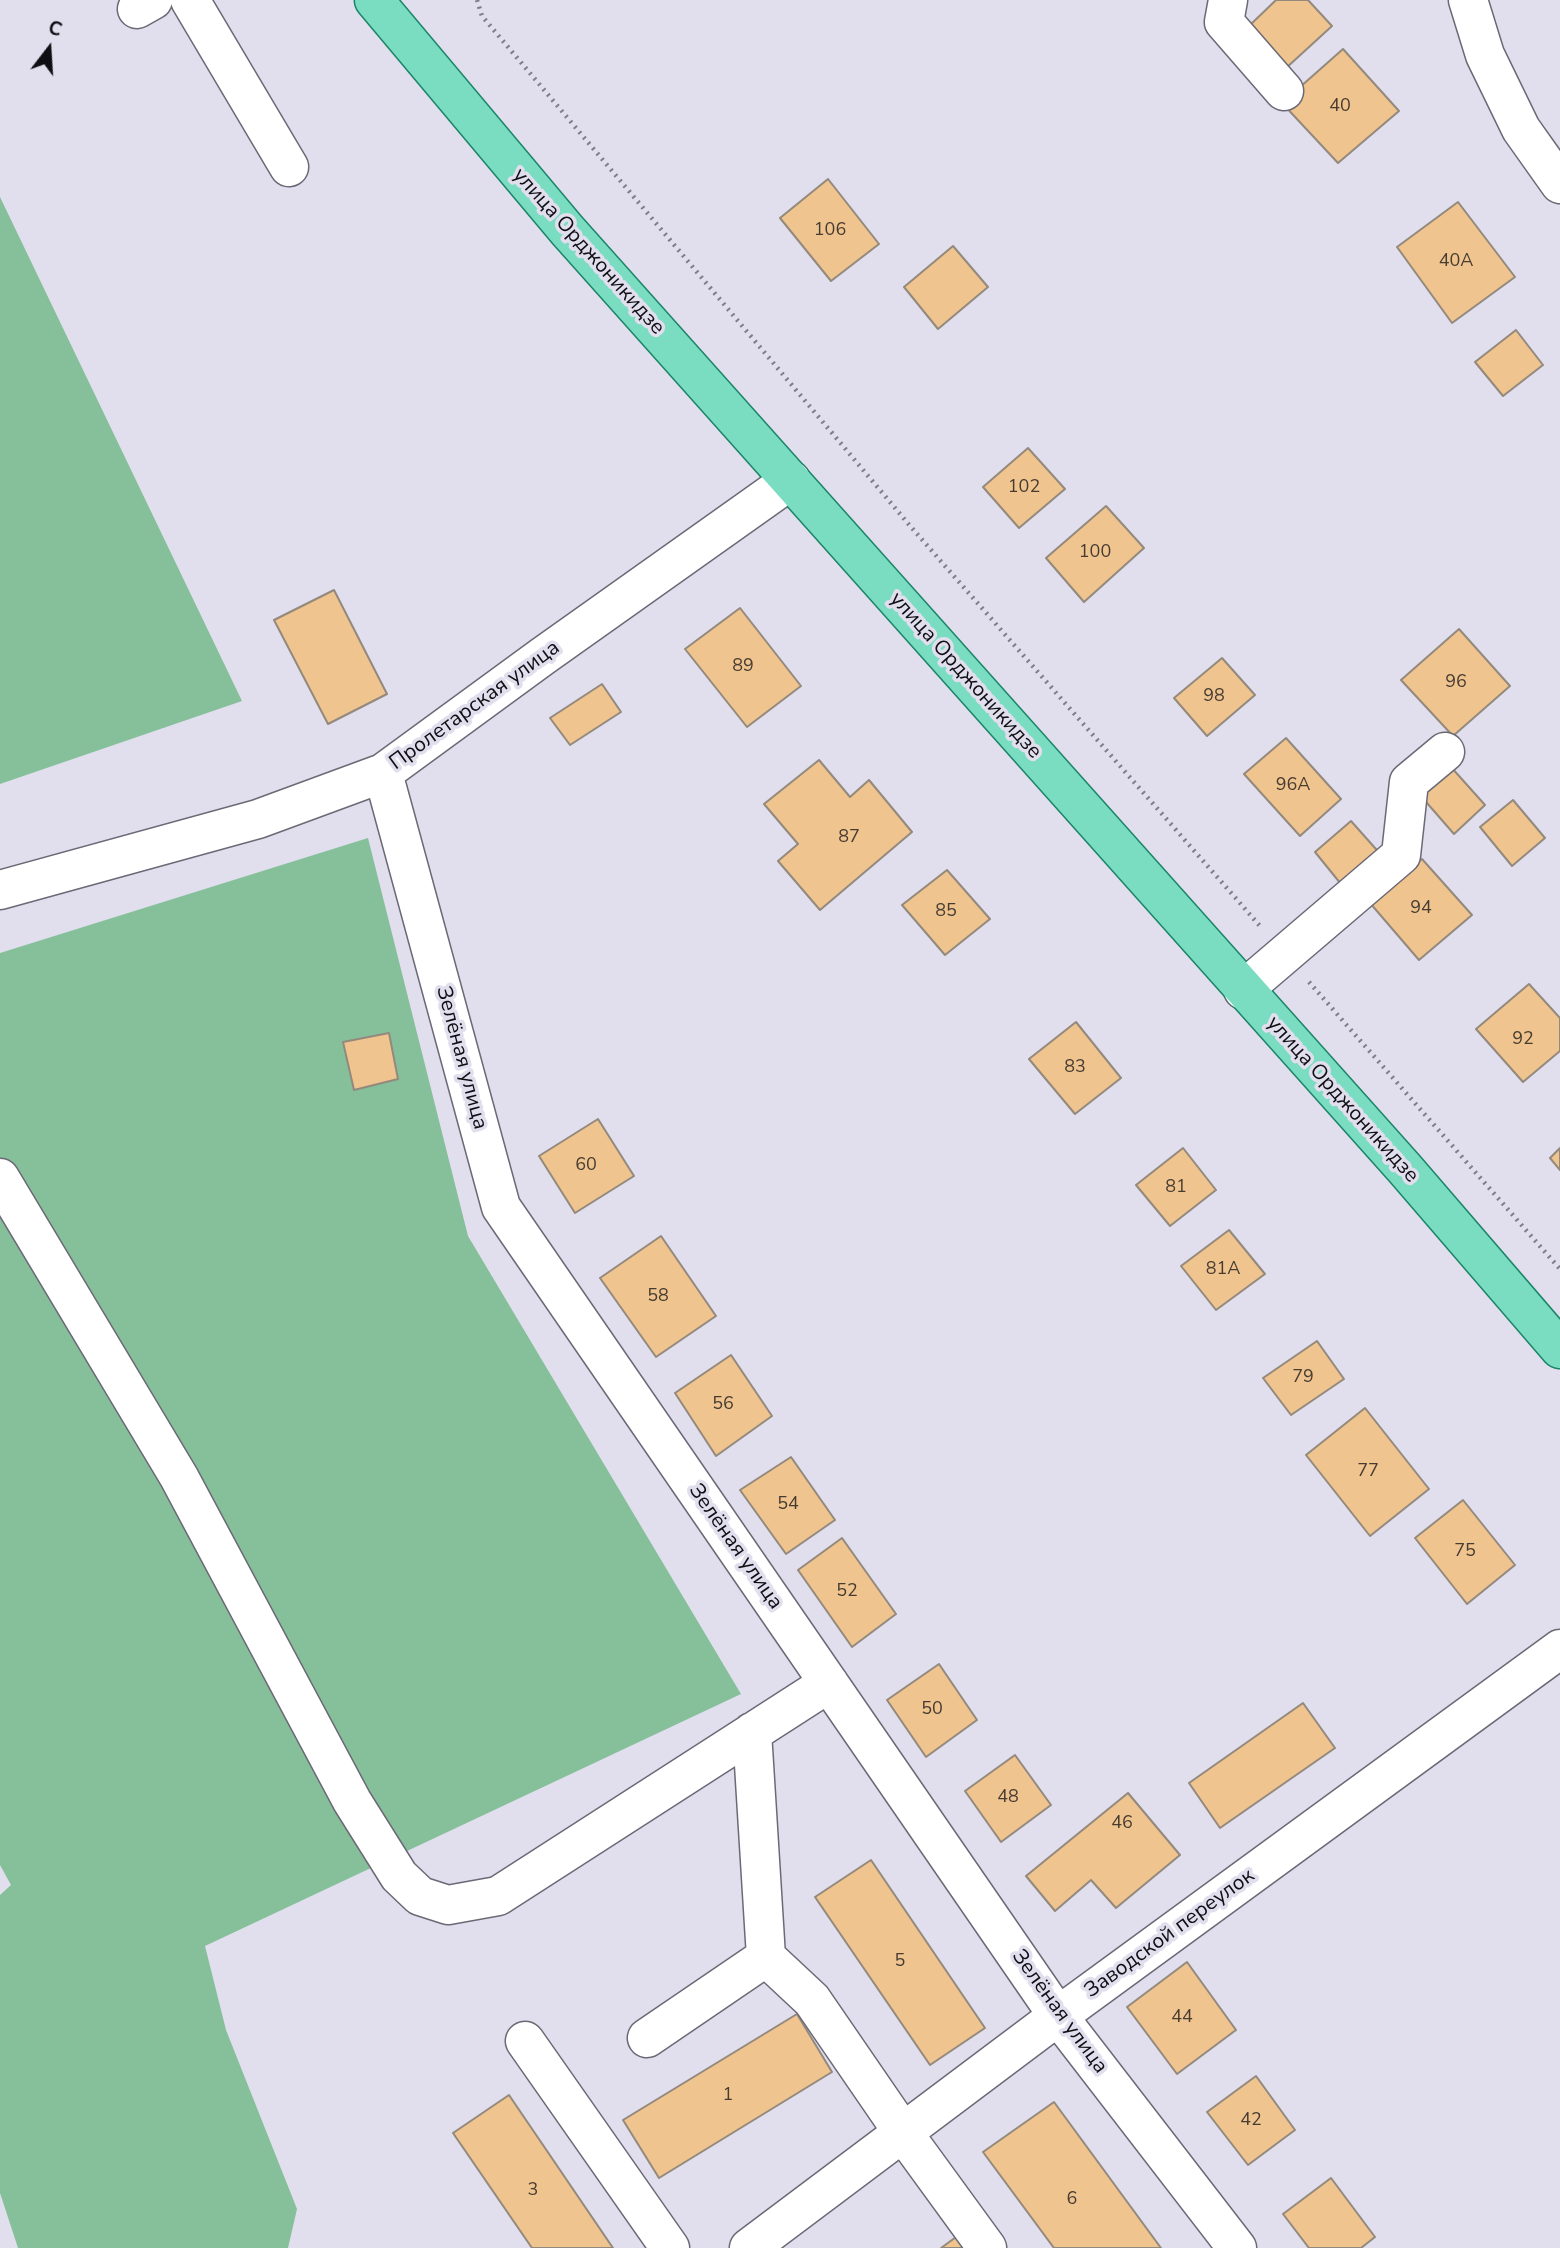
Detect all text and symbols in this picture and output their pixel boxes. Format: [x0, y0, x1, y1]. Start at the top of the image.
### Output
north arrow [14, 14, 84, 84]
text: С [45, 15, 65, 43]
house number: 40 [1329, 96, 1351, 118]
street label: улица Орджоникидзе [507, 164, 669, 340]
house number: 106 [814, 220, 846, 242]
house number: 40А [1439, 251, 1473, 273]
house number: 102 [1008, 477, 1040, 499]
house number: 100 [1079, 542, 1111, 564]
street label: улица Орджоникидзе [884, 588, 1046, 764]
street label: Пролетарская улица [385, 636, 565, 776]
house number: 89 [732, 656, 754, 678]
house number: 96 [1445, 672, 1467, 694]
house number: 98 [1203, 686, 1225, 708]
house number: 96А [1276, 775, 1310, 797]
house number: 87 [838, 827, 860, 849]
house number: 94 [1410, 898, 1432, 920]
house number: 85 [935, 901, 957, 923]
street label: Зелёная улица [430, 984, 492, 1132]
street label: улица Орджоникидзе [1261, 1012, 1423, 1188]
house number: 92 [1512, 1029, 1534, 1051]
house number: 83 [1064, 1057, 1086, 1079]
house number: 60 [575, 1155, 597, 1177]
house number: 81 [1165, 1177, 1187, 1199]
house number: 81А [1206, 1259, 1240, 1281]
house number: 58 [647, 1286, 669, 1308]
house number: 79 [1292, 1367, 1314, 1389]
house number: 56 [712, 1394, 734, 1416]
house number: 77 [1357, 1461, 1379, 1483]
street label: Зелёная улица [682, 1479, 788, 1615]
house number: 54 [777, 1494, 799, 1516]
house number: 75 [1454, 1541, 1476, 1563]
house number: 52 [836, 1581, 858, 1603]
house number: 50 [921, 1699, 943, 1721]
house number: 48 [997, 1787, 1019, 1809]
house number: 46 [1111, 1813, 1133, 1835]
street label: Заводской переулок [1080, 1864, 1260, 2004]
street label: Зелёная улица [1006, 1945, 1112, 2079]
house number: 5 [895, 1951, 905, 1973]
house number: 44 [1171, 2007, 1193, 2029]
house number: 1 [723, 2085, 733, 2107]
house number: 42 [1240, 2110, 1262, 2132]
house number: 3 [528, 2180, 538, 2202]
house number: 6 [1067, 2189, 1077, 2211]

